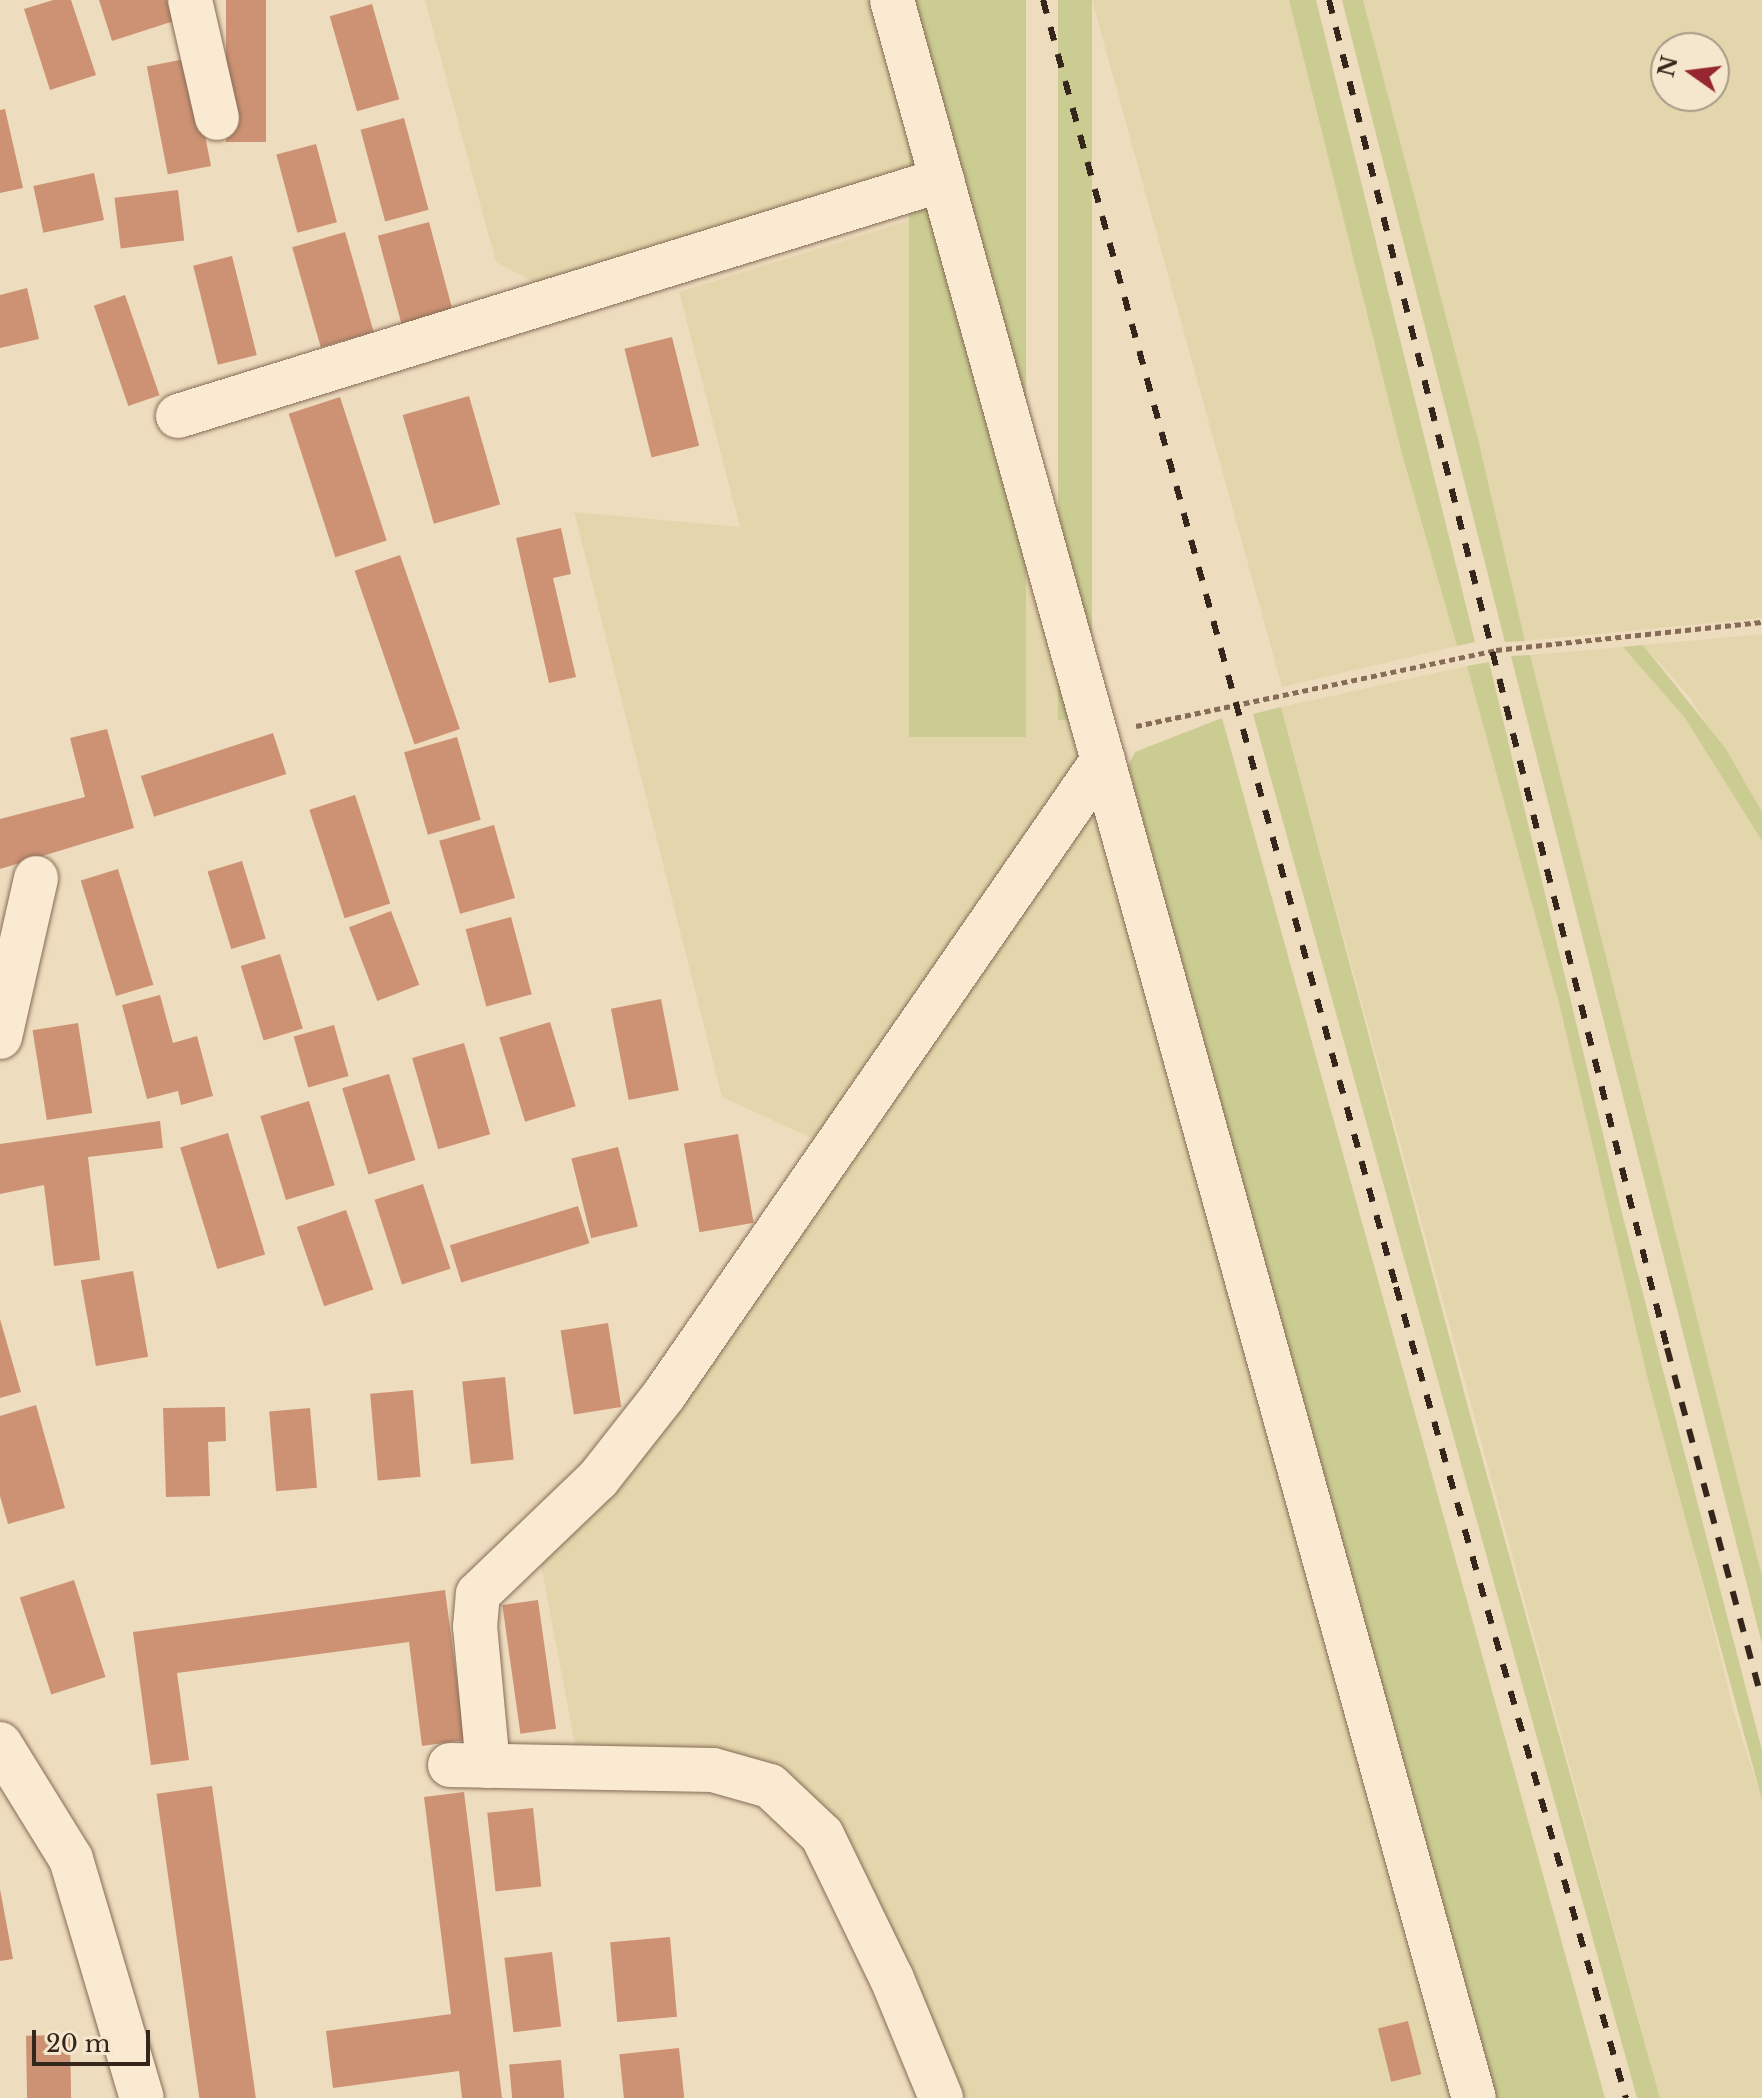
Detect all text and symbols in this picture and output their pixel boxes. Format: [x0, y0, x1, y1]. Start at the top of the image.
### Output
north arrow [1650, 32, 1730, 112]
text: N [1653, 53, 1684, 80]
scale bar [36, 2014, 154, 2064]
text: 20 m [46, 2029, 111, 2058]

